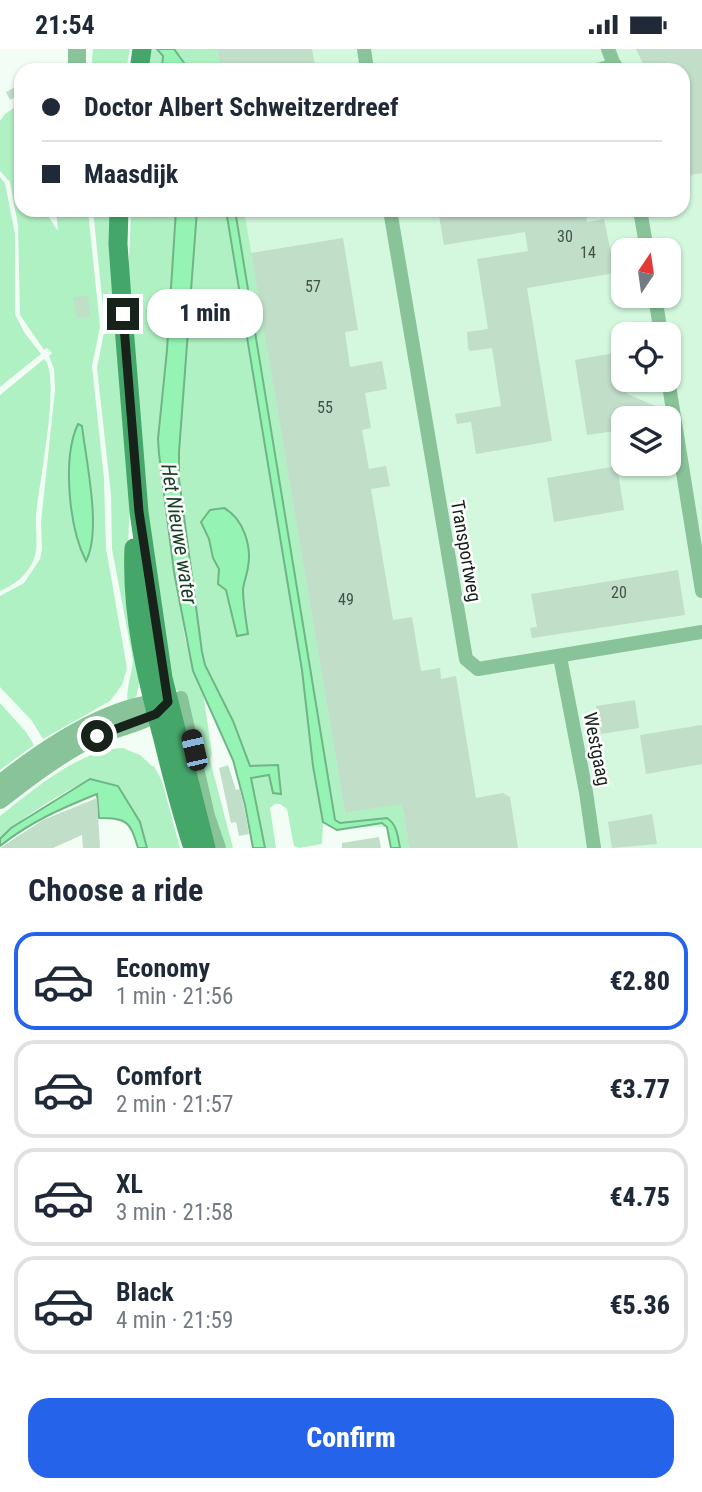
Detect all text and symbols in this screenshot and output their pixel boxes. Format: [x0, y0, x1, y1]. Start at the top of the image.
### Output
text: 21:54 [35, 10, 95, 40]
text: Doctor Albert Schweitzerdreef [84, 92, 399, 122]
text: Maasdijk [84, 159, 178, 189]
house number: 30 [557, 227, 573, 246]
north arrow [611, 238, 681, 308]
map controls [611, 238, 681, 476]
house number: 14 [580, 243, 596, 262]
house number: 57 [305, 277, 321, 296]
callout: 1 min [148, 289, 263, 339]
route end [107, 298, 139, 330]
text: 1 min [179, 300, 231, 327]
button: locate [611, 322, 681, 392]
house number: 55 [317, 398, 333, 417]
button: layers [611, 406, 681, 476]
water label: Het Nieuwe water [156, 462, 202, 607]
street label: Transportweg [446, 498, 486, 604]
house number: 20 [611, 583, 627, 602]
house number: 49 [338, 590, 354, 609]
street label: Westgaag [579, 710, 615, 788]
route start [81, 720, 113, 752]
car [180, 727, 209, 773]
text: Choose a ride [28, 871, 203, 909]
icon: car [32, 950, 95, 1013]
text: Economy [116, 953, 210, 983]
text: €2.80 [609, 966, 670, 996]
text: 1 min · 21:56 [116, 983, 233, 1010]
icon: car [32, 1058, 95, 1121]
text: Comfort [116, 1061, 202, 1091]
text: €3.77 [609, 1074, 670, 1104]
text: 2 min · 21:57 [116, 1091, 233, 1118]
icon: car [32, 1166, 95, 1229]
text: XL [116, 1169, 143, 1199]
text: €4.75 [609, 1182, 670, 1212]
text: 3 min · 21:58 [116, 1199, 233, 1226]
icon: car [32, 1274, 95, 1337]
text: Black [116, 1277, 174, 1307]
text: €5.36 [609, 1290, 670, 1320]
text: 4 min · 21:59 [116, 1307, 233, 1334]
button: Confirm [28, 1398, 674, 1478]

